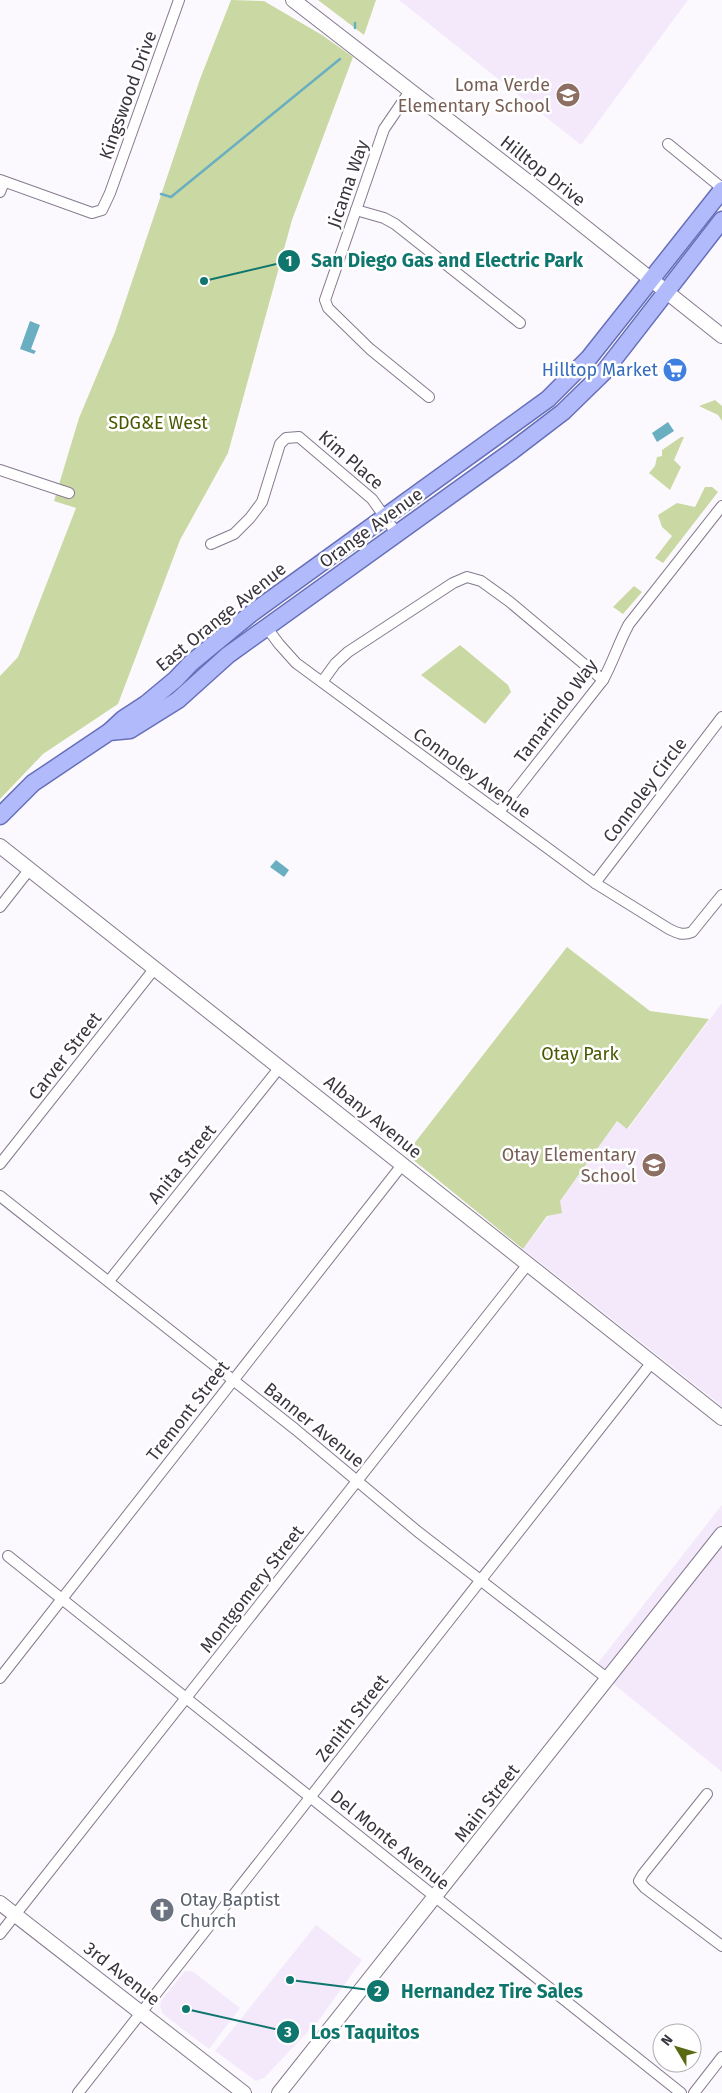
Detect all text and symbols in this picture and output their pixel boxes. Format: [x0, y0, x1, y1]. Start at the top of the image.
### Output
street label: Kingswood Drive [95, 28, 161, 162]
place label: Loma Verde Elementary School [398, 74, 550, 117]
school or university icon: Loma Verde Elementary School [555, 82, 581, 108]
street label: Hilltop Drive [496, 131, 590, 211]
street label: Jicama Way [323, 137, 373, 231]
callout: San Diego Gas and Electric Park [276, 244, 593, 278]
text: San Diego Gas and Electric Park [311, 249, 583, 272]
text: 1 [286, 252, 292, 270]
supermarket icon: Hilltop Market [662, 357, 688, 383]
place label: Hilltop Market [542, 359, 659, 381]
park label: SDG&E West [108, 412, 208, 434]
street label: Kim Place [314, 426, 388, 494]
street label: Orange Avenue [315, 483, 427, 573]
street label: East Orange Avenue [151, 558, 291, 676]
street label: Tamarindo Way [510, 654, 602, 767]
street label: Connoley Avenue [409, 723, 535, 823]
street label: Connoley Circle [598, 733, 692, 847]
street label: Carver Street [24, 1007, 107, 1104]
park label: Otay Park [541, 1043, 619, 1065]
street label: Albany Avenue [320, 1071, 426, 1163]
street label: Anita Street [143, 1120, 221, 1208]
place label: Otay Elementary School [502, 1144, 636, 1187]
school or university icon: Otay Elementary School [641, 1152, 667, 1178]
street label: Tremont Street [142, 1356, 234, 1466]
street label: Banner Avenue [259, 1378, 369, 1472]
street label: Montgomery Street [195, 1521, 309, 1657]
street label: Zenith Street [311, 1669, 393, 1766]
street label: Main Street [450, 1759, 525, 1846]
street label: Del Monte Avenue [326, 1785, 454, 1895]
place label: Otay Baptist Church [180, 1889, 280, 1932]
church icon: Otay Baptist Church [149, 1897, 175, 1923]
street label: 3rd Avenue [80, 1937, 164, 2011]
callout: Hernandez Tire Sales [366, 1974, 593, 2008]
text: Hernandez Tire Sales [401, 1980, 583, 2003]
text: 2 [374, 1982, 382, 2000]
callout: Los Taquitos [276, 2015, 430, 2049]
text: Los Taquitos [311, 2021, 419, 2044]
text: 3 [283, 2023, 292, 2041]
north arrow [652, 2023, 702, 2073]
text: N [658, 2031, 677, 2049]

